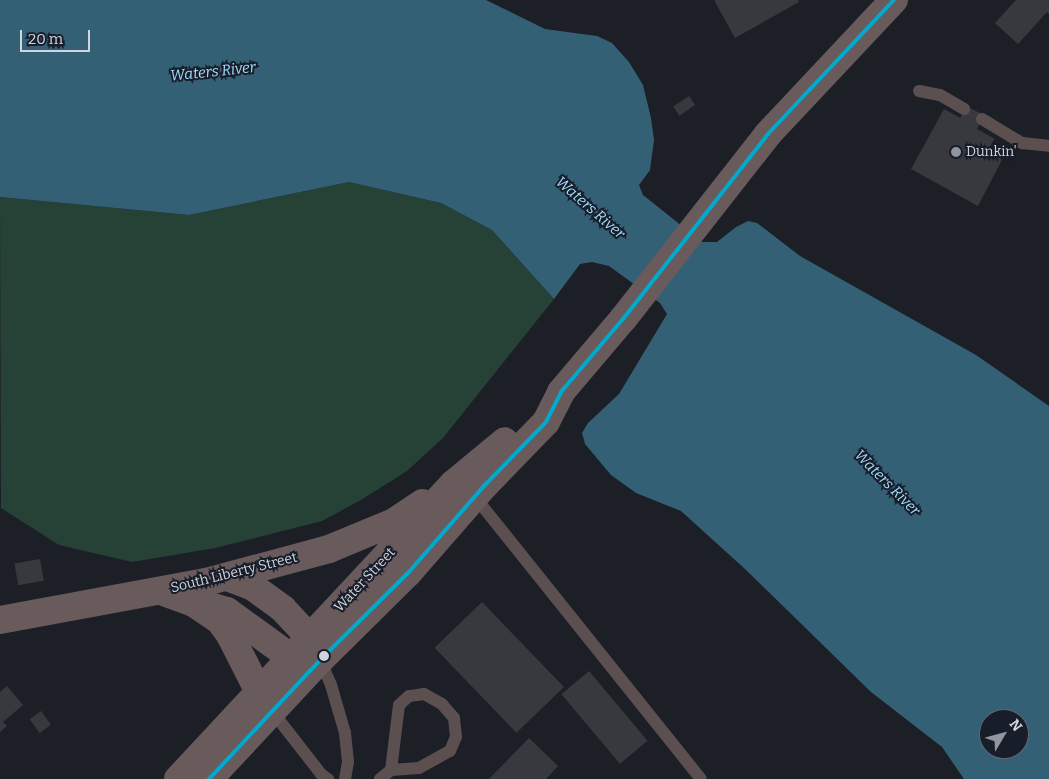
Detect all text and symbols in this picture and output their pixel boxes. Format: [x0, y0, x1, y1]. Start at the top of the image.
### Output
scale bar [22, 20, 92, 52]
text: 20 m [28, 30, 63, 48]
water label: Waters River [169, 59, 257, 85]
place label: Dunkin' [966, 144, 1017, 160]
marker: Dunkin' [950, 146, 962, 158]
water label: Waters River [552, 173, 628, 243]
water label: Waters River [850, 446, 924, 520]
street label: Water Street [331, 544, 399, 616]
street label: South Liberty Street [169, 549, 299, 597]
unlabelled marker [319, 651, 329, 661]
north arrow [979, 709, 1029, 759]
text: N [1006, 716, 1026, 735]

